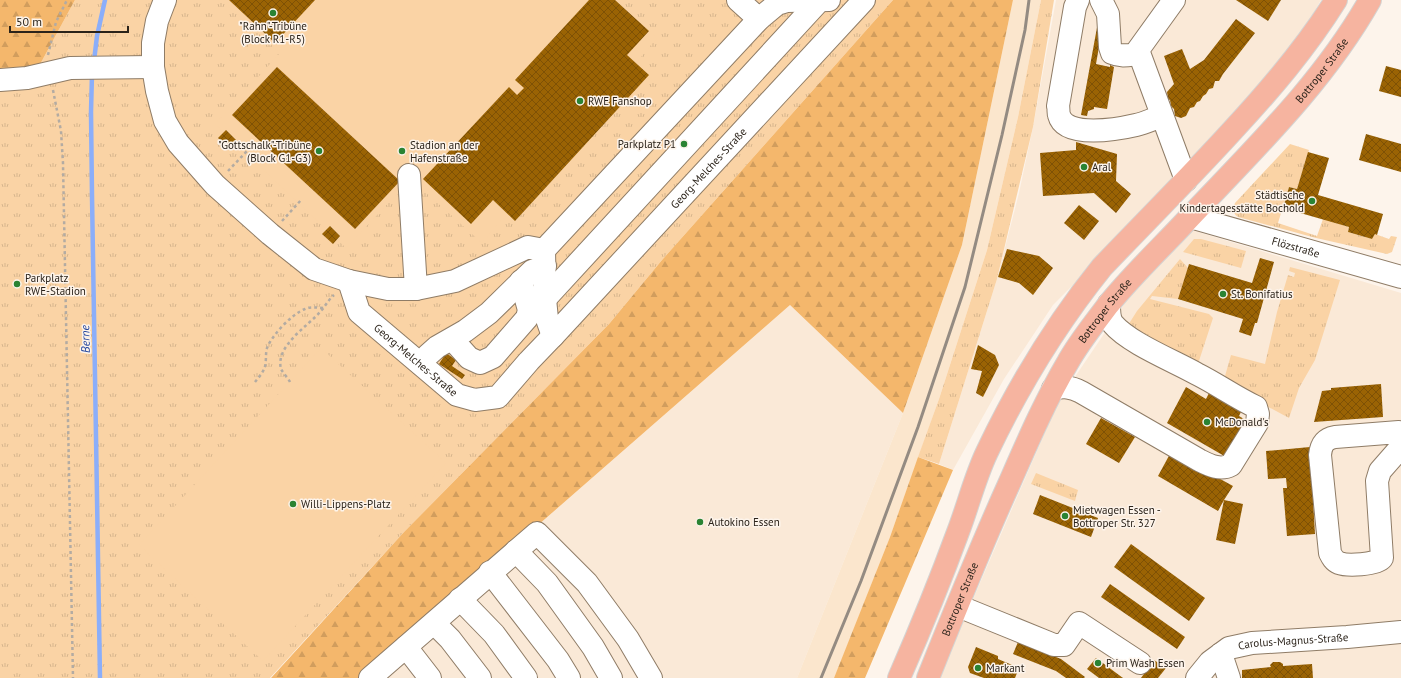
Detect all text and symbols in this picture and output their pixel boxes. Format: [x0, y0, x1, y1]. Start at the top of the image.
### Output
scale bar [10, 8, 128, 34]
marker: "Rahn"-Tribüne (Block R1-R5) [268, 8, 278, 18]
text: 50 m [16, 14, 42, 29]
place label: "Rahn"-Tribüne (Block R1-R5) [239, 19, 307, 46]
street label: Bottroper Straße [1292, 35, 1351, 106]
place label: RWE Fanshop [588, 94, 652, 108]
marker: RWE Fanshop [575, 96, 585, 106]
street label: Georg-Melches-Straße [668, 124, 750, 211]
place label: Parkplatz P1 [618, 137, 676, 151]
place label: "Gottschalk"-Tribüne (Block G1-G3) [218, 138, 311, 165]
place label: Stadion an der Hafenstraße [410, 138, 479, 165]
marker: Parkplatz P1 [679, 139, 689, 149]
marker: "Gottschalk"-Tribüne (Block G1-G3) [314, 146, 324, 156]
marker: Stadion an der Hafenstraße [397, 146, 407, 156]
place label: Aral [1092, 160, 1112, 174]
marker: Aral [1079, 162, 1089, 172]
place label: Städtische Kindertagesstätte Bochold [1179, 188, 1304, 215]
marker: Städtische Kindertagesstätte Bochold [1307, 196, 1317, 206]
street label: Flözstraße [1270, 234, 1322, 261]
place label: Parkplatz RWE-Stadion [25, 271, 86, 298]
street label: Bottroper Straße [1075, 275, 1135, 346]
marker: Parkplatz RWE-Stadion [12, 279, 22, 289]
place label: St. Bonifatius [1231, 287, 1293, 301]
marker: St. Bonifatius [1218, 289, 1228, 299]
street label: Georg-Melches-Straße [371, 321, 461, 400]
water label: Berne [77, 324, 93, 353]
place label: McDonald's [1215, 415, 1269, 429]
marker: McDonald's [1202, 417, 1212, 427]
place label: Willi-Lippens-Platz [301, 497, 391, 511]
marker: Willi-Lippens-Platz [288, 499, 298, 509]
place label: Mietwagen Essen - Bottroper Str. 327 [1073, 503, 1161, 530]
marker: Mietwagen Essen - Bottroper Str. 327 [1060, 511, 1070, 521]
place label: Autokino Essen [708, 515, 780, 529]
marker: Autokino Essen [695, 517, 705, 527]
street label: Bottroper Straße [939, 560, 981, 638]
street label: Carolus-Magnus-Straße [1237, 630, 1349, 653]
place label: Prim Wash Essen [1106, 656, 1185, 670]
marker: Prim Wash Essen [1093, 658, 1103, 668]
place label: Markant [986, 661, 1025, 675]
marker: Markant [973, 663, 983, 673]

